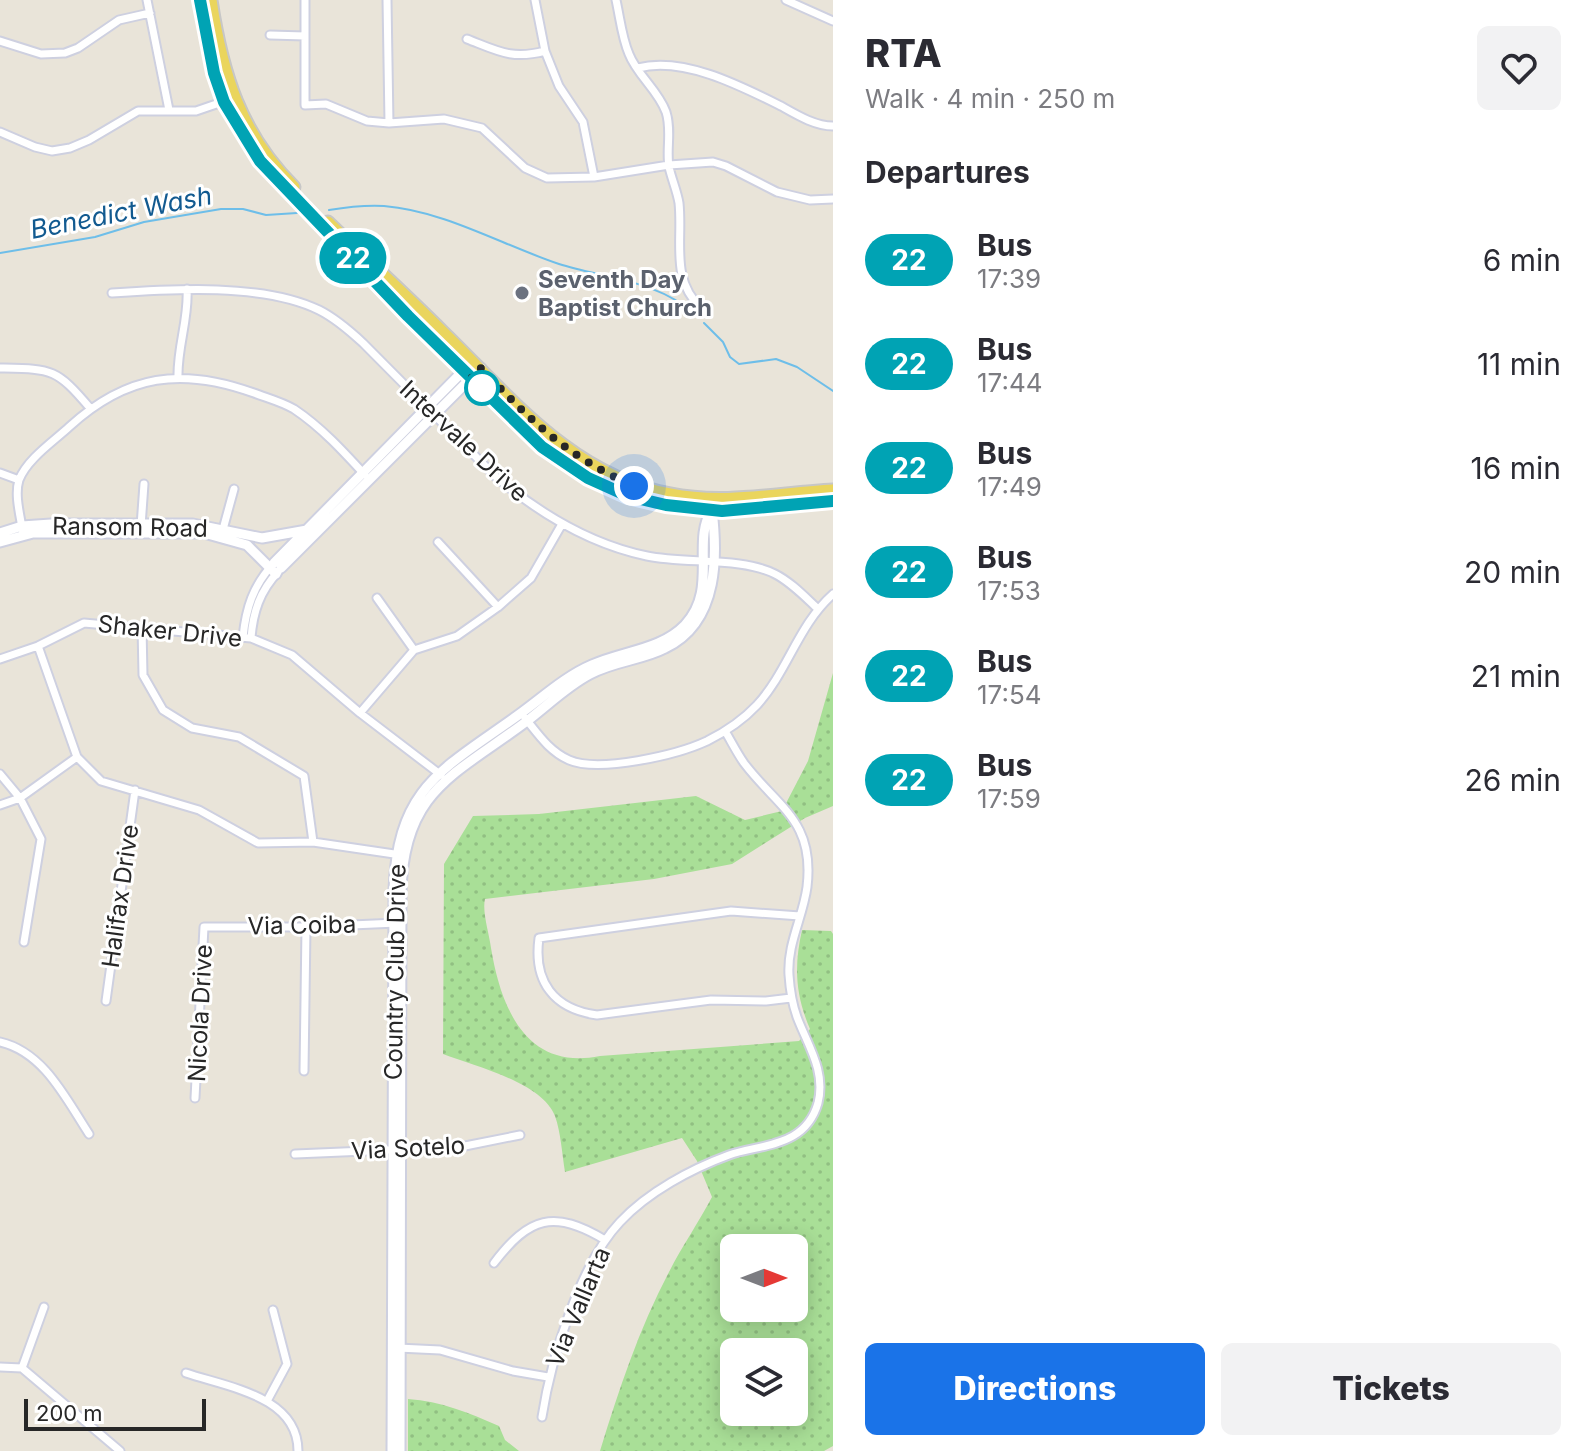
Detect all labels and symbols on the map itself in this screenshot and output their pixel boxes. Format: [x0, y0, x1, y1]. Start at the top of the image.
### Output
water label: Benedict Wash [27, 179, 215, 245]
line badge: 22 [317, 232, 389, 284]
place label: Seventh Day Baptist Church [538, 265, 712, 322]
marker: Seventh Day Baptist Church [513, 284, 531, 302]
unlabelled marker [465, 371, 499, 405]
street label: Intervale Drive [394, 374, 534, 508]
your location [614, 466, 654, 506]
street label: Ransom Road [52, 511, 208, 543]
street label: Shaker Drive [96, 609, 244, 653]
street label: Halifax Drive [96, 823, 144, 969]
street label: Country Club Drive [379, 864, 411, 1080]
street label: Via Coiba [247, 910, 357, 940]
street label: Nicola Drive [182, 944, 218, 1082]
street label: Via Sotelo [350, 1131, 466, 1165]
north arrow [720, 1234, 808, 1322]
street label: Via Vallarta [540, 1243, 616, 1371]
scale bar [24, 1395, 206, 1431]

